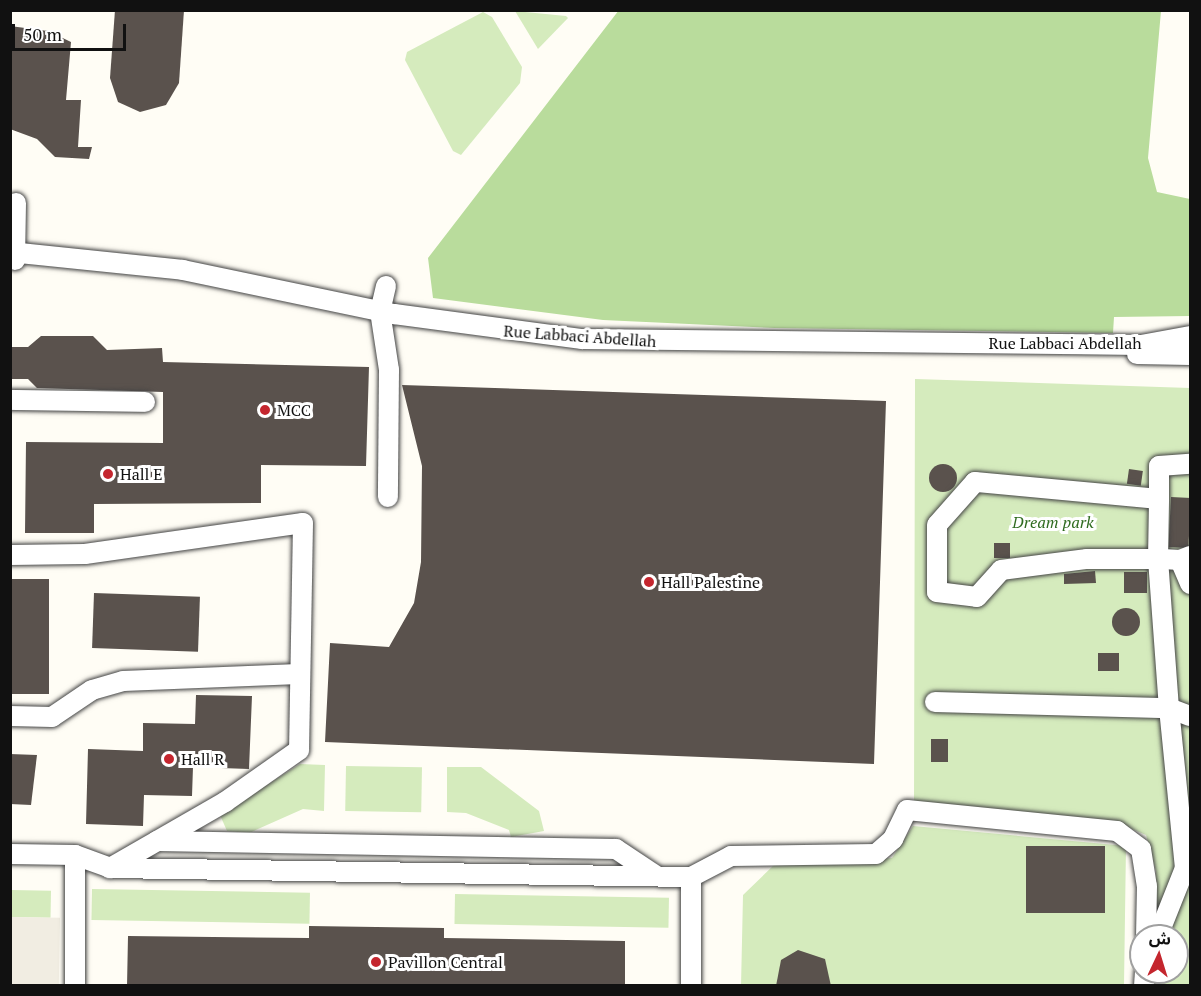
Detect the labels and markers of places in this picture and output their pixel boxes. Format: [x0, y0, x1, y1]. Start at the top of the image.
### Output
place label: MCC [277, 400, 311, 420]
marker: MCC [258, 403, 272, 417]
place label: Hall E [120, 464, 163, 484]
marker: Hall E [101, 467, 115, 481]
place label: Hall Palestine [661, 572, 760, 592]
marker: Hall Palestine [642, 575, 656, 589]
place label: Hall R [181, 749, 224, 769]
marker: Hall R [162, 752, 176, 766]
place label: Pavillon Central [388, 952, 503, 972]
marker: Pavillon Central [369, 955, 383, 969]

